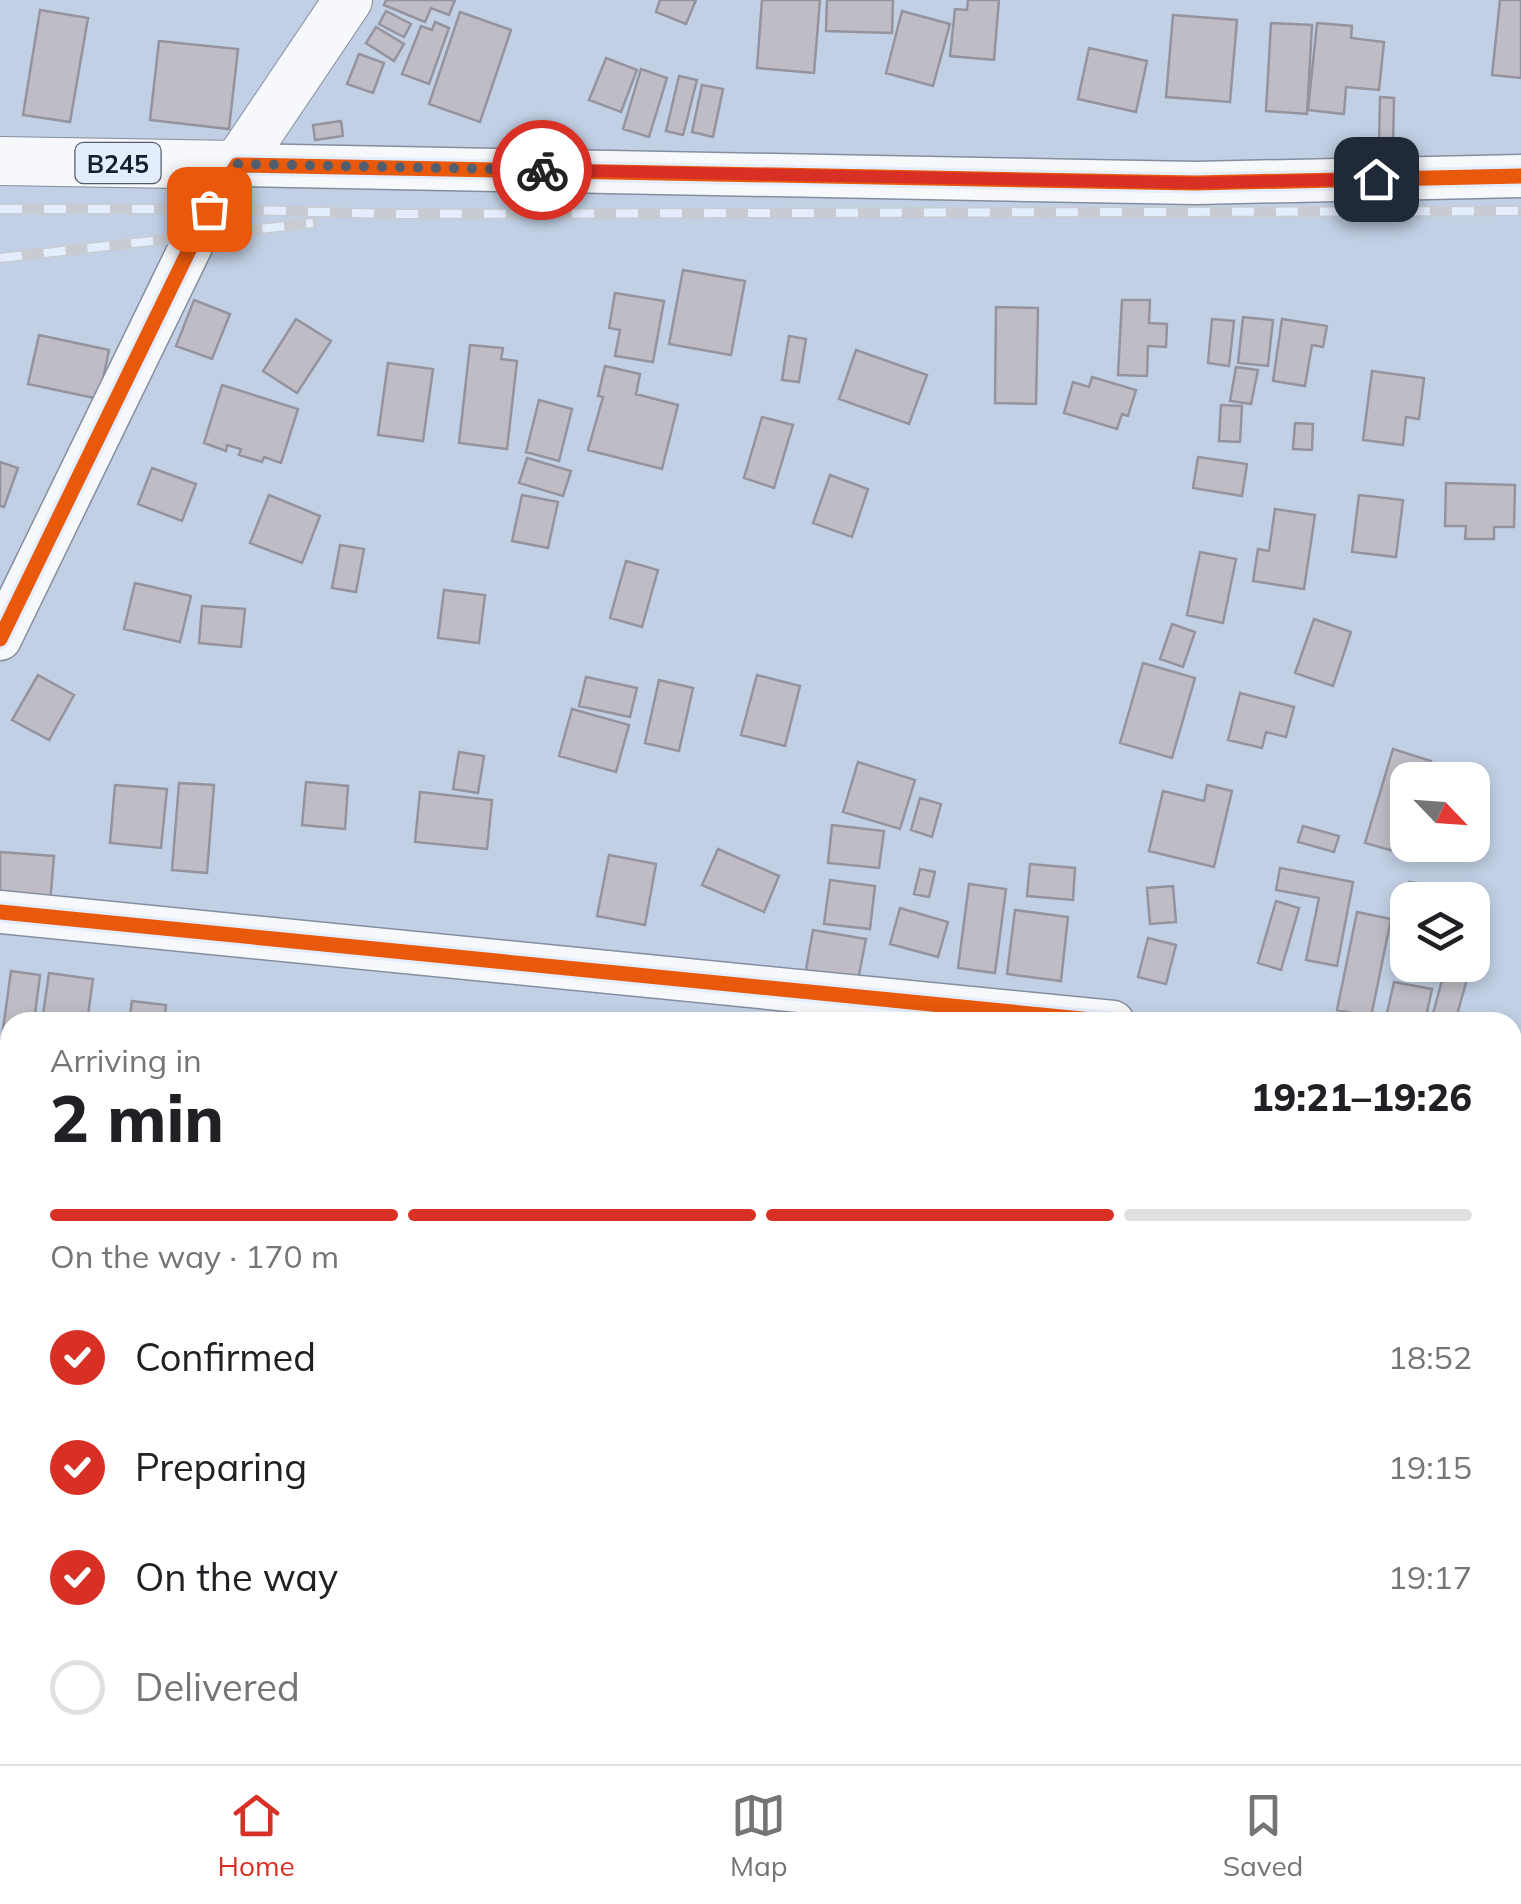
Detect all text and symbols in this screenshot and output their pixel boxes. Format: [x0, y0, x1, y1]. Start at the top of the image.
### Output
courier [492, 120, 592, 220]
pin [1334, 137, 1419, 222]
road number: B245 [76, 143, 160, 183]
icon: bike [515, 143, 570, 198]
icon: home [1349, 152, 1404, 207]
pin [167, 167, 252, 252]
icon: bag [182, 182, 237, 237]
north arrow [1390, 762, 1490, 862]
map controls [1390, 762, 1490, 982]
button: layers [1390, 882, 1490, 982]
text: Arriving in [50, 1040, 202, 1080]
text: 19:21–19:26 [1251, 1073, 1472, 1121]
text: 2 min [50, 1077, 224, 1158]
text: On the way · 170 m [50, 1236, 339, 1276]
icon: check [50, 1330, 105, 1385]
text: Confirmed [135, 1333, 316, 1381]
text: 18:52 [1388, 1337, 1472, 1377]
icon: check [50, 1440, 105, 1495]
text: Preparing [135, 1443, 307, 1491]
text: 19:15 [1388, 1447, 1472, 1487]
icon: check [50, 1550, 105, 1605]
text: On the way [135, 1553, 338, 1601]
text: 19:17 [1388, 1557, 1472, 1597]
text: Delivered [135, 1663, 300, 1711]
tab: Home [218, 1788, 295, 1883]
tab: Map [730, 1788, 788, 1883]
tab: Saved [1223, 1788, 1303, 1883]

